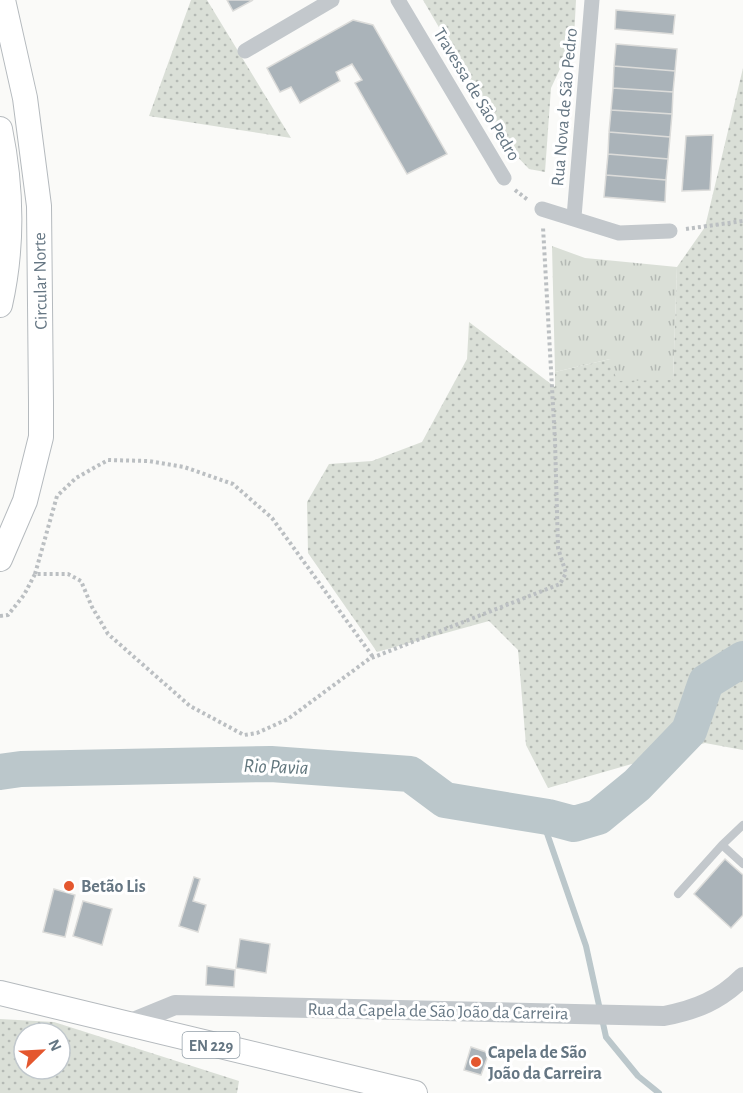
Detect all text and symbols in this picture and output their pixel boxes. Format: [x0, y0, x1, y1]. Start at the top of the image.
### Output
street label: Travessa de São Pedro [429, 25, 523, 164]
street label: Rua Nova de São Pedro [549, 27, 581, 187]
street label: Circular Norte [31, 232, 51, 330]
water label: Rio Pavia [243, 756, 309, 778]
place label: Betão Lis [81, 878, 146, 896]
marker: Betão Lis [62, 879, 76, 893]
street label: Rua da Capela de São João da Carreira [307, 1001, 569, 1023]
north arrow [12, 1021, 72, 1081]
road number: EN 229 [182, 1032, 240, 1058]
text: N [45, 1037, 64, 1054]
place label: Capela de São João da Carreira [488, 1044, 602, 1083]
marker: Capela de São João da Carreira [469, 1055, 483, 1069]

